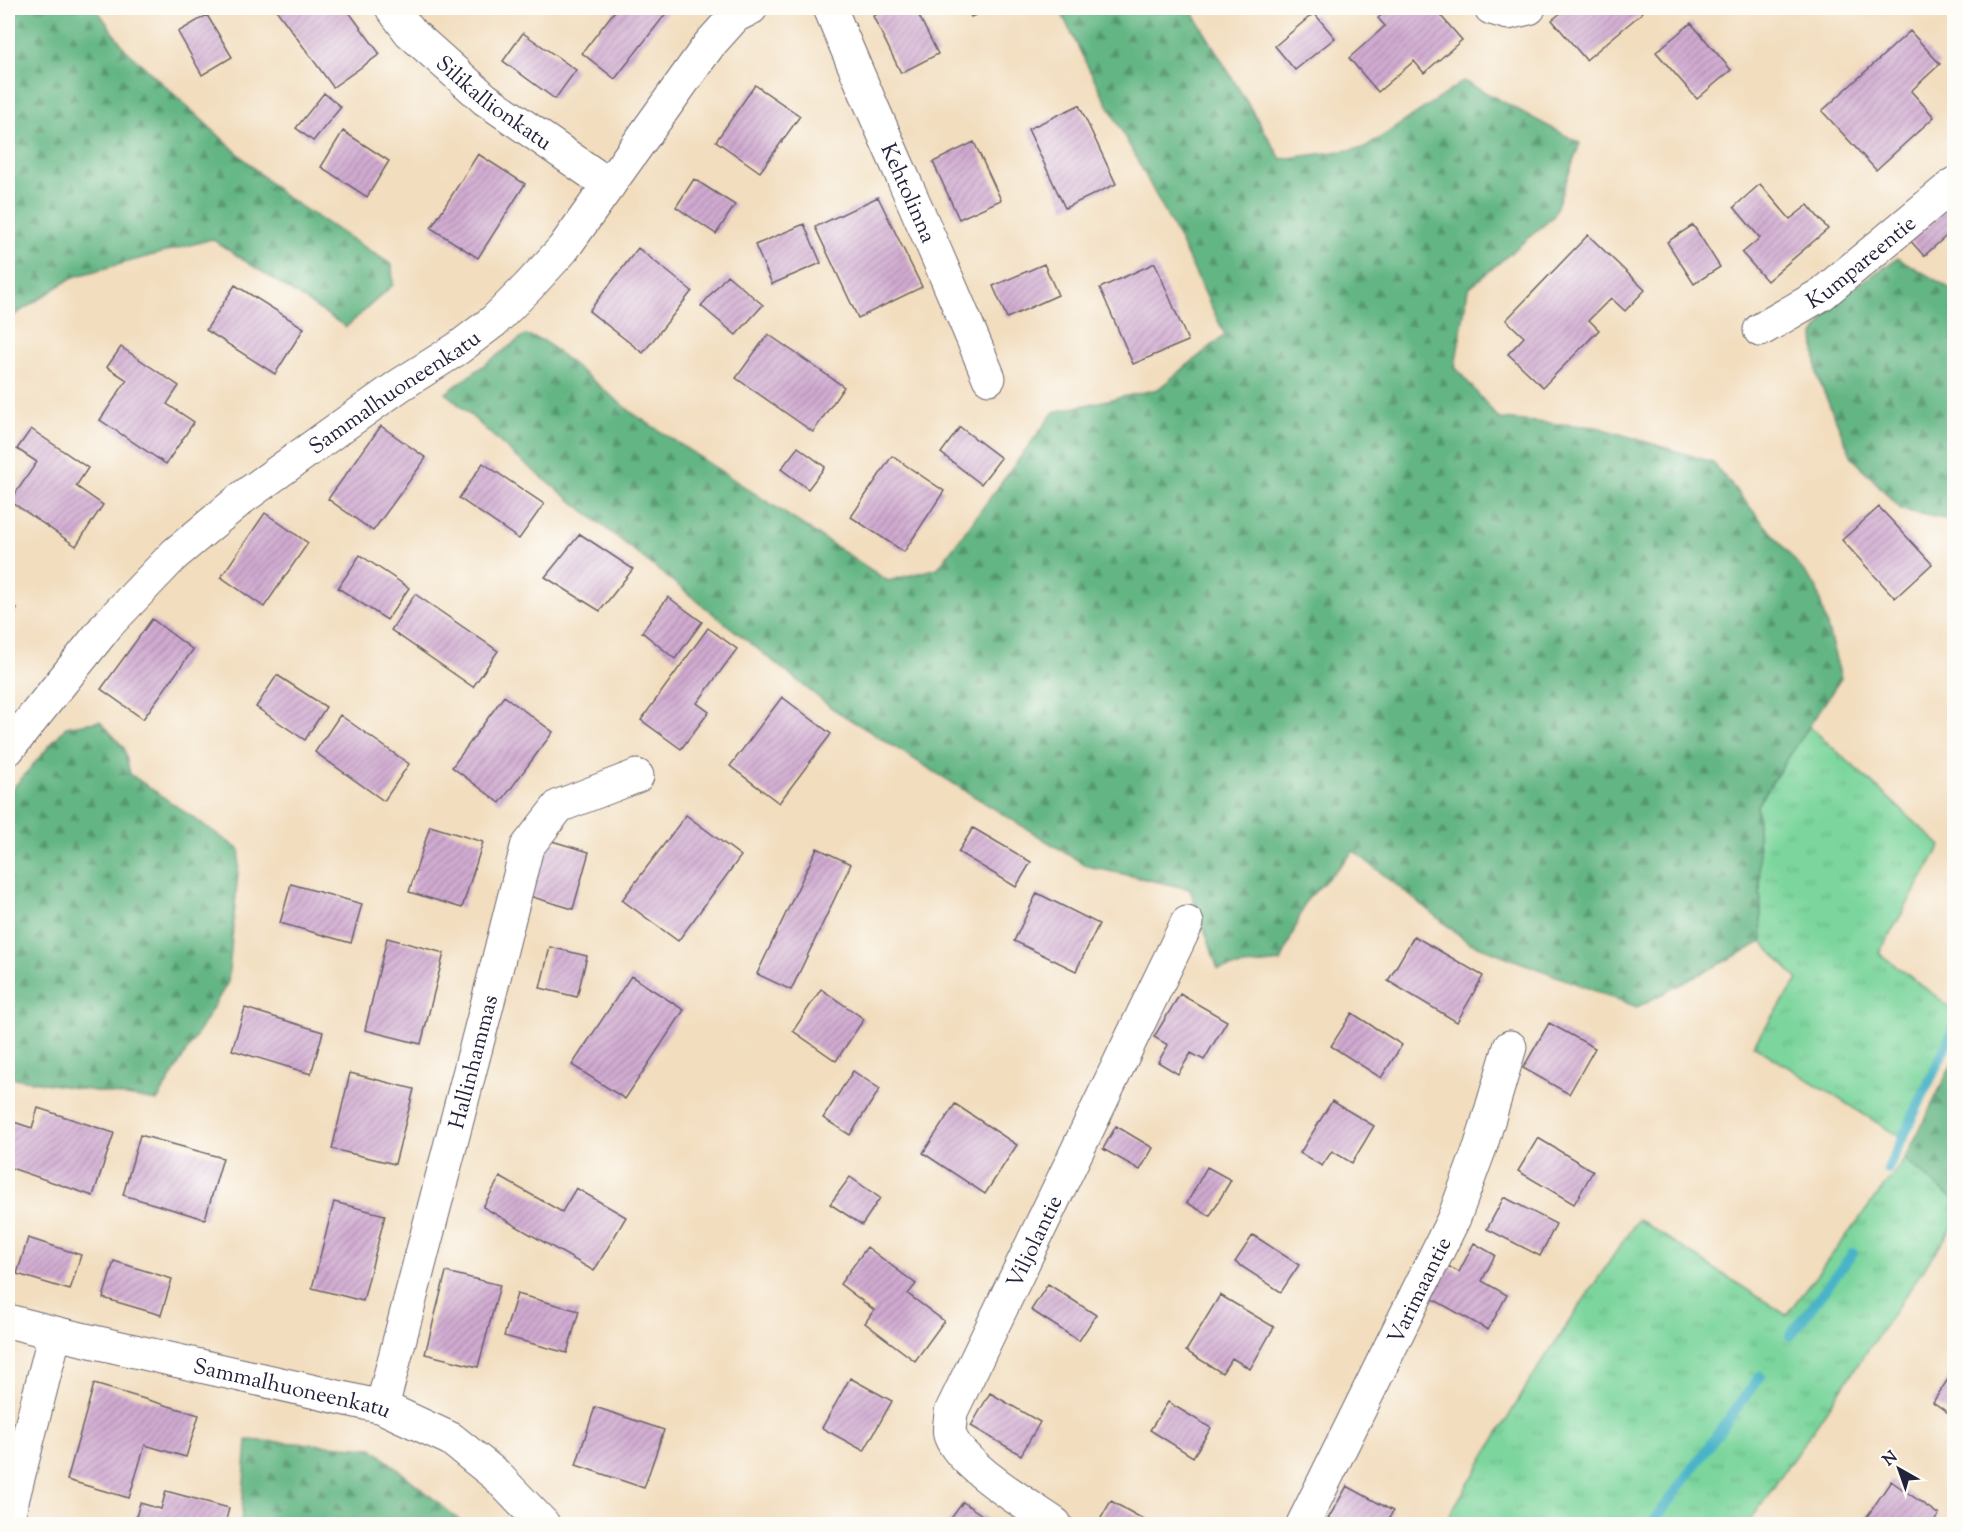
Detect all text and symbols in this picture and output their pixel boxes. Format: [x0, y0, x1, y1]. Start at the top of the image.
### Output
street label: Silikallionkatu [427, 49, 558, 160]
street label: Kehtolinna [871, 139, 943, 249]
street label: Kumpareentie [1801, 209, 1924, 319]
street label: Sammalhuoneenkatu [303, 323, 489, 464]
street label: Hallinhammas [442, 992, 508, 1133]
street label: Viljolantie [1000, 1191, 1072, 1294]
street label: Varimaantie [1381, 1232, 1461, 1350]
street label: Sammalhuoneenkatu [190, 1352, 396, 1428]
north arrow [1869, 1439, 1929, 1499]
text: N [1879, 1446, 1903, 1472]

